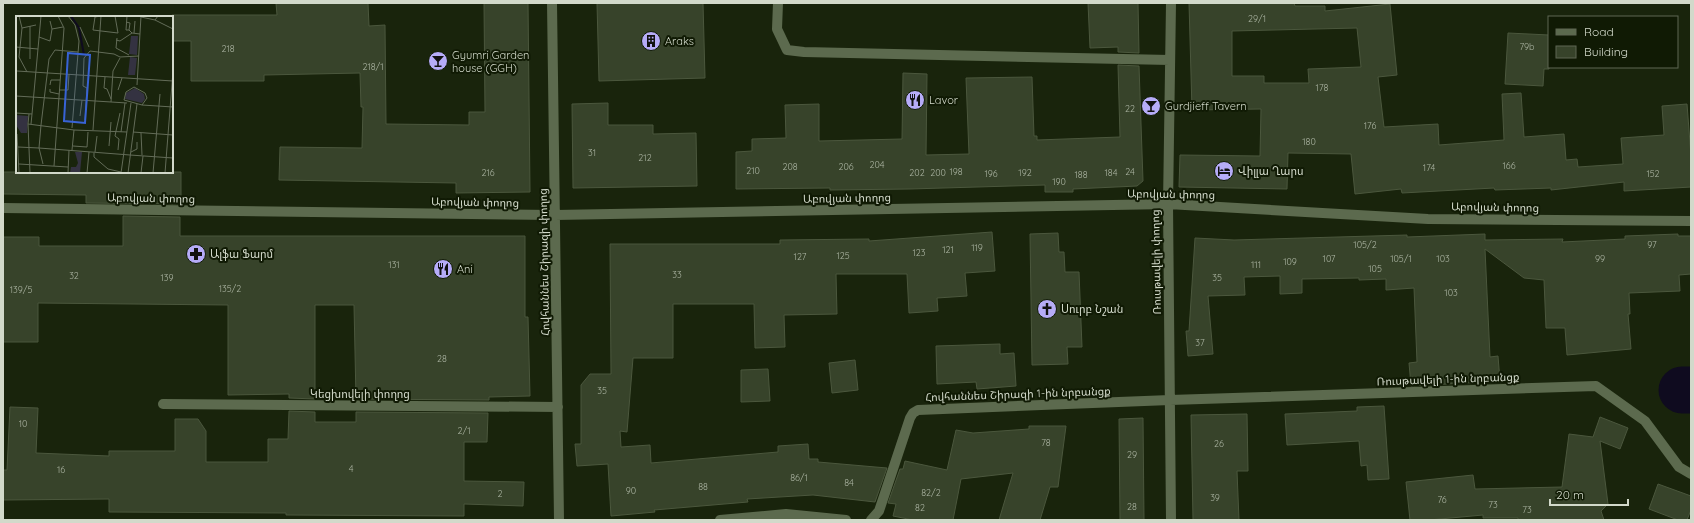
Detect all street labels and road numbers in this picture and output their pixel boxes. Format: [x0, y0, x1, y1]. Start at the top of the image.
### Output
street label: Աբովյան փողոց [1127, 186, 1215, 202]
street label: Հովհաննես Շիրազի փողոց [536, 188, 552, 336]
street label: Աբովյան փողոց [107, 190, 195, 206]
street label: Աբովյան փողոց [803, 190, 891, 206]
street label: Աբովյան փողոց [431, 194, 519, 210]
street label: Աբովյան փողոց [1451, 199, 1539, 215]
street label: Ռուսթավելի փողոց [1148, 209, 1164, 315]
street label: Ռուսթավելի 1-ին նրբանցք [1376, 370, 1520, 388]
street label: Հովհաննես Շիրազի 1-ին նրբանցք [925, 384, 1111, 404]
street label: Կեցխովելի փողոց [310, 387, 410, 401]

